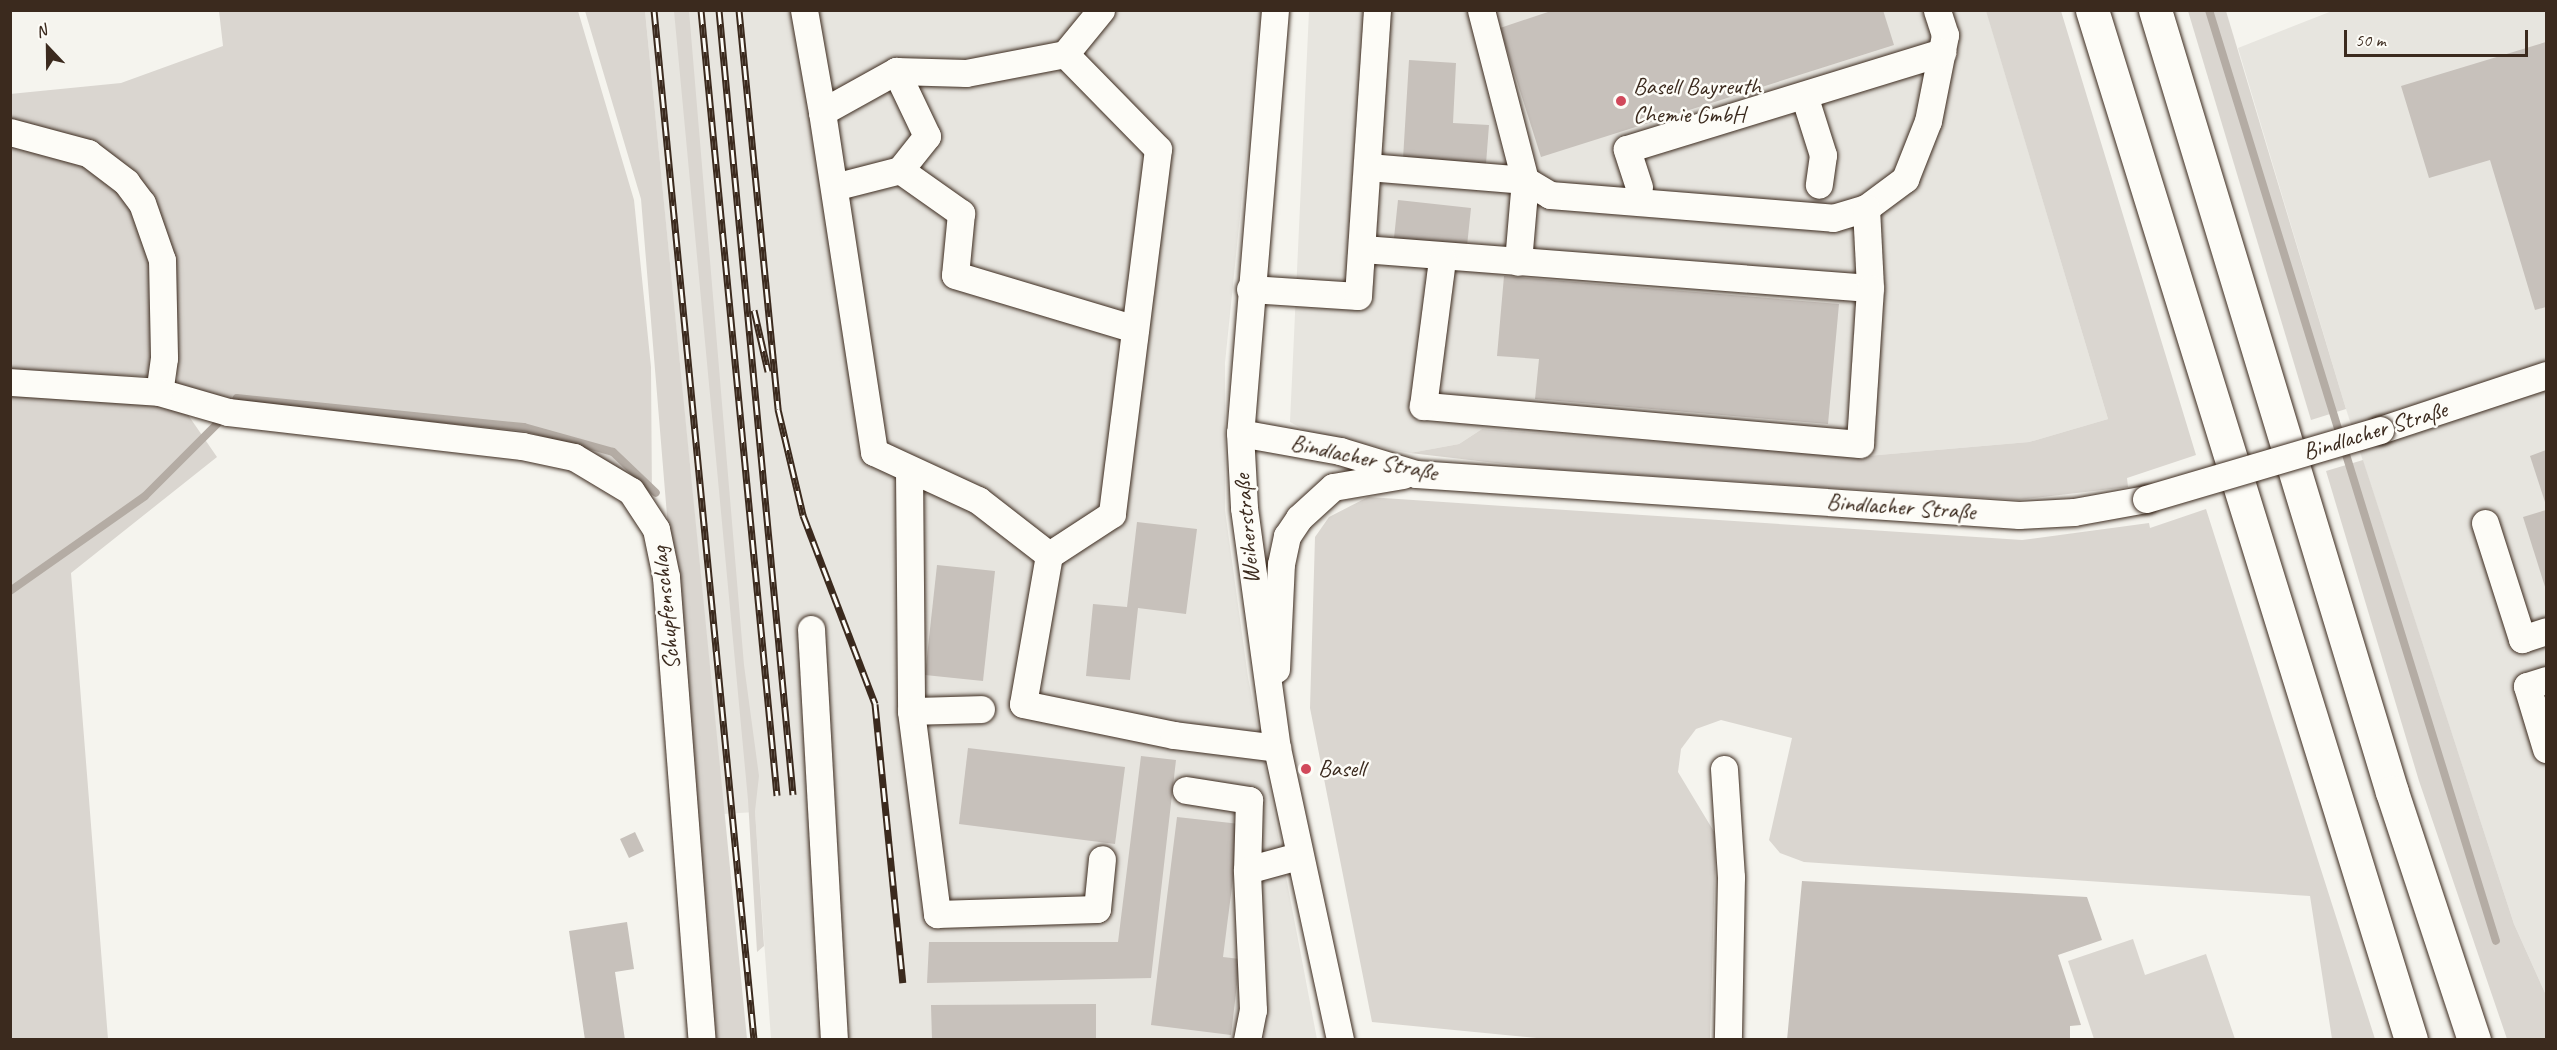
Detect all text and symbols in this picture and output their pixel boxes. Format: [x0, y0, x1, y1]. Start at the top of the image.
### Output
north arrow [18, 18, 78, 78]
scale bar [2347, 18, 2532, 56]
text: N [33, 20, 50, 42]
text: 50 m [2355, 29, 2386, 51]
place label: Basell Bayreuth Chemie GmbH [1633, 73, 1761, 129]
marker: Basell Bayreuth Chemie GmbH [1614, 94, 1628, 108]
street label: Bindlacher Straße [2299, 395, 2451, 467]
street label: Bindlacher Straße [1288, 428, 1440, 488]
street label: Weiherstraße [1228, 473, 1266, 585]
street label: Bindlacher Straße [1826, 487, 1976, 527]
street label: Schupfenschlag [645, 545, 687, 671]
place label: Basell [1318, 755, 1365, 783]
marker: Basell [1299, 762, 1313, 776]

